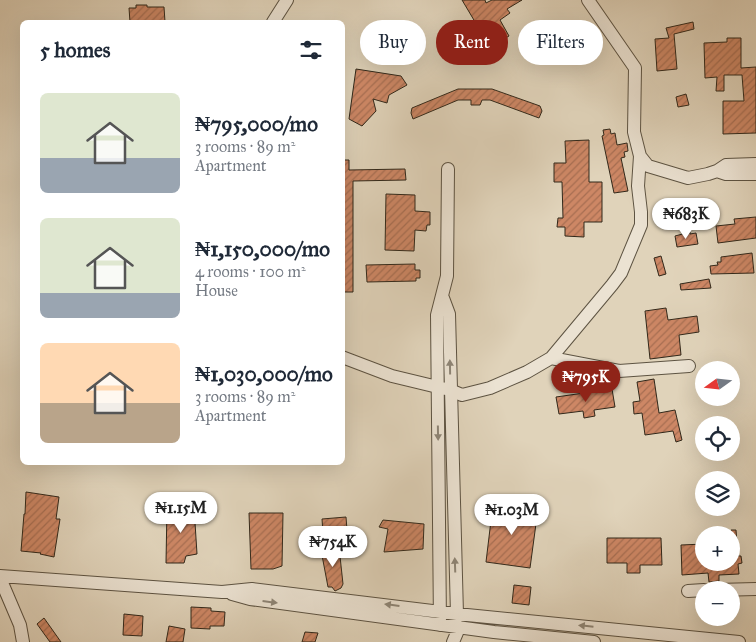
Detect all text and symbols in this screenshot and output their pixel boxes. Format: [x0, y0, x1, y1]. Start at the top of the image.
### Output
chip: Buy [360, 20, 426, 65]
chip: Rent [436, 20, 508, 65]
chip: Filters [518, 20, 603, 65]
icon: filters [297, 36, 325, 64]
text: 5 homes [40, 37, 111, 63]
text: ₦795,000/mo [195, 111, 318, 137]
icon: home [80, 113, 140, 173]
text: 3 rooms · 89 m² [195, 137, 295, 156]
text: Apartment [195, 156, 267, 175]
pin: ₦683K [651, 198, 721, 240]
text: ₦683K [663, 204, 709, 223]
text: ₦1,150,000/mo [195, 236, 330, 262]
icon: home [80, 238, 140, 298]
text: 4 rooms · 100 m² [195, 262, 306, 281]
text: House [195, 281, 238, 300]
one-way arrow [446, 359, 454, 375]
pin: ₦795K [551, 360, 621, 403]
text: ₦1,030,000/mo [195, 361, 333, 387]
north arrow [695, 361, 740, 406]
map controls [695, 361, 740, 626]
icon: home [80, 363, 140, 423]
text: ₦795K [562, 367, 610, 386]
text: 3 rooms · 89 m² [195, 387, 295, 406]
text: Apartment [195, 406, 267, 425]
button: locate [695, 416, 740, 461]
one-way arrow [434, 426, 442, 442]
button: layers [695, 471, 740, 516]
pin: ₦1.15M [140, 492, 222, 534]
pin: ₦1.03M [471, 494, 553, 536]
text: ₦1.15M [155, 498, 207, 517]
text: ₦1.03M [485, 500, 539, 519]
pin: ₦754K [298, 526, 368, 568]
button: + [695, 526, 740, 571]
text: ₦754K [309, 532, 357, 551]
one-way arrow [451, 557, 459, 573]
button: − [695, 581, 740, 626]
one-way arrow [262, 598, 278, 606]
one-way arrow [383, 601, 399, 609]
one-way arrow [578, 622, 594, 630]

